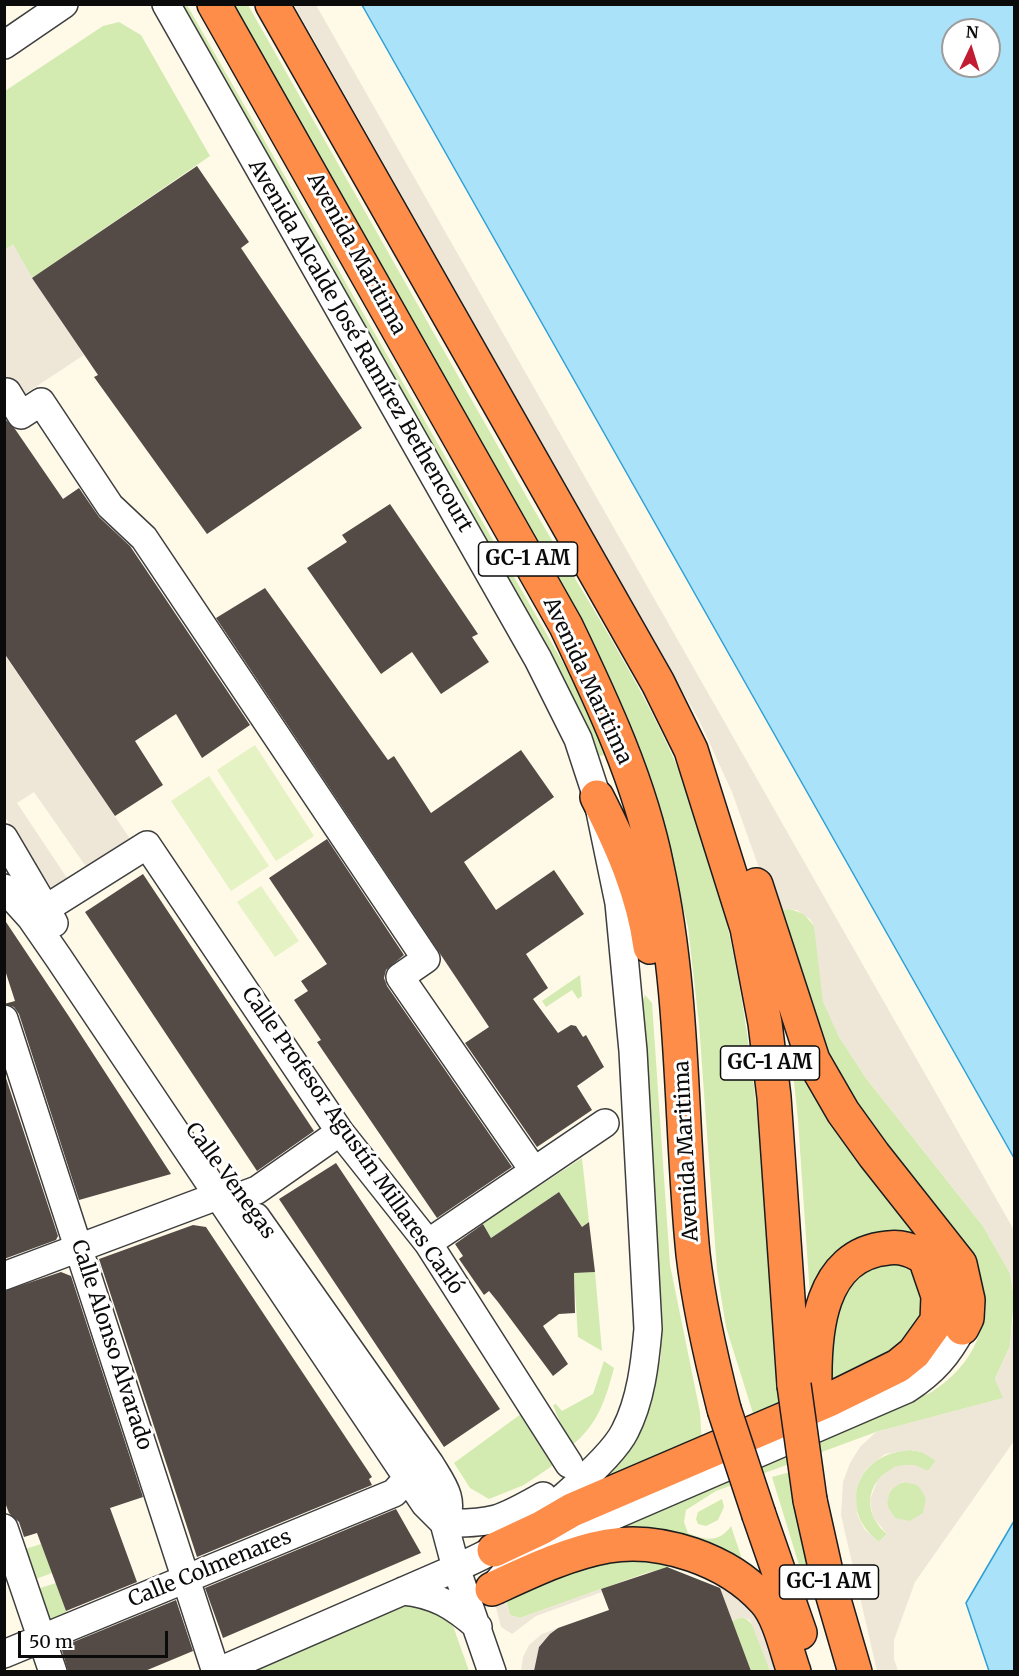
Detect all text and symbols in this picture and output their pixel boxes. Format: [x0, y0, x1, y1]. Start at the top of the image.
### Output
north arrow [941, 18, 1001, 78]
text: N [965, 22, 979, 42]
street label: Avenida Alcalde José Ramírez Bethencourt [243, 155, 477, 537]
street label: Avenida Maritima [301, 169, 411, 339]
road number: GC-1 AM [478, 542, 578, 576]
street label: Avenida Maritima [537, 594, 637, 768]
street label: Calle Profesor Agustín Millares Carló [236, 983, 468, 1299]
road number: GC-1 AM [720, 1046, 820, 1080]
street label: Avenida Maritima [670, 1060, 704, 1242]
street label: Calle Venegas [179, 1118, 281, 1244]
street label: Calle Alonso Alvarado [65, 1237, 157, 1453]
street label: Calle Colmenares [125, 1525, 295, 1613]
road number: GC-1 AM [780, 1565, 878, 1599]
scale bar [21, 1619, 171, 1657]
text: 50 m [29, 1630, 73, 1653]

